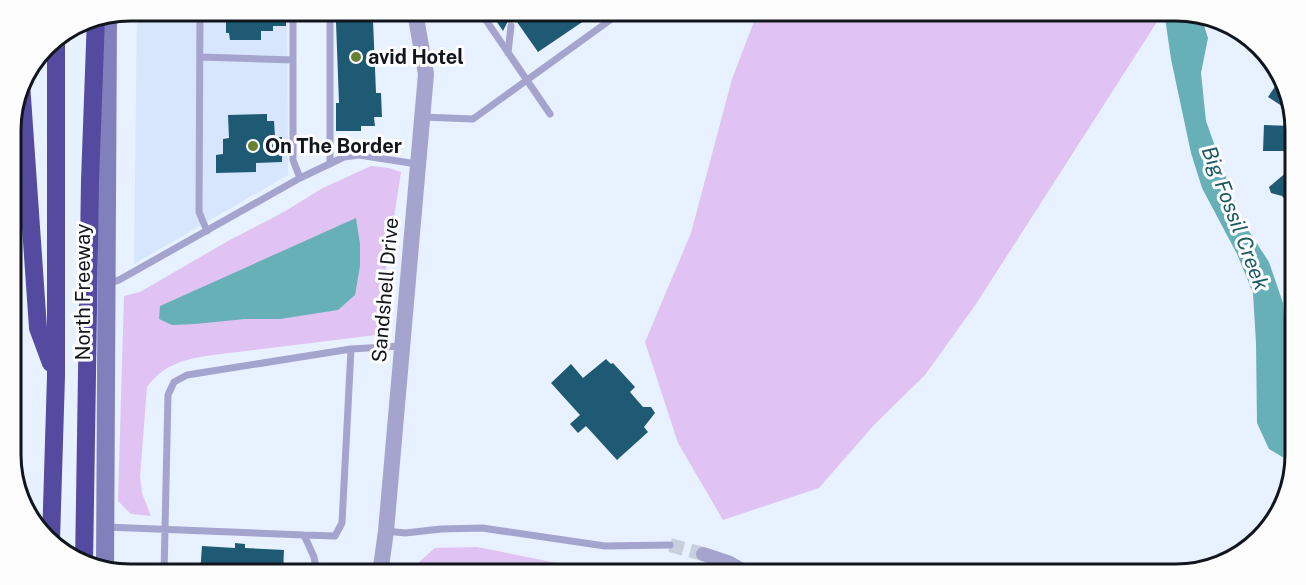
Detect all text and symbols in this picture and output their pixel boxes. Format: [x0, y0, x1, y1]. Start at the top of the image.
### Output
place label: avid Hotel [368, 45, 464, 69]
marker: avid Hotel [349, 50, 363, 64]
place label: On The Border [265, 134, 402, 158]
marker: On The Border [246, 139, 260, 153]
water label: Big Fossil Creek [1197, 142, 1275, 294]
street label: Sandshell Drive [367, 217, 403, 363]
street label: North Freeway [71, 223, 95, 360]

